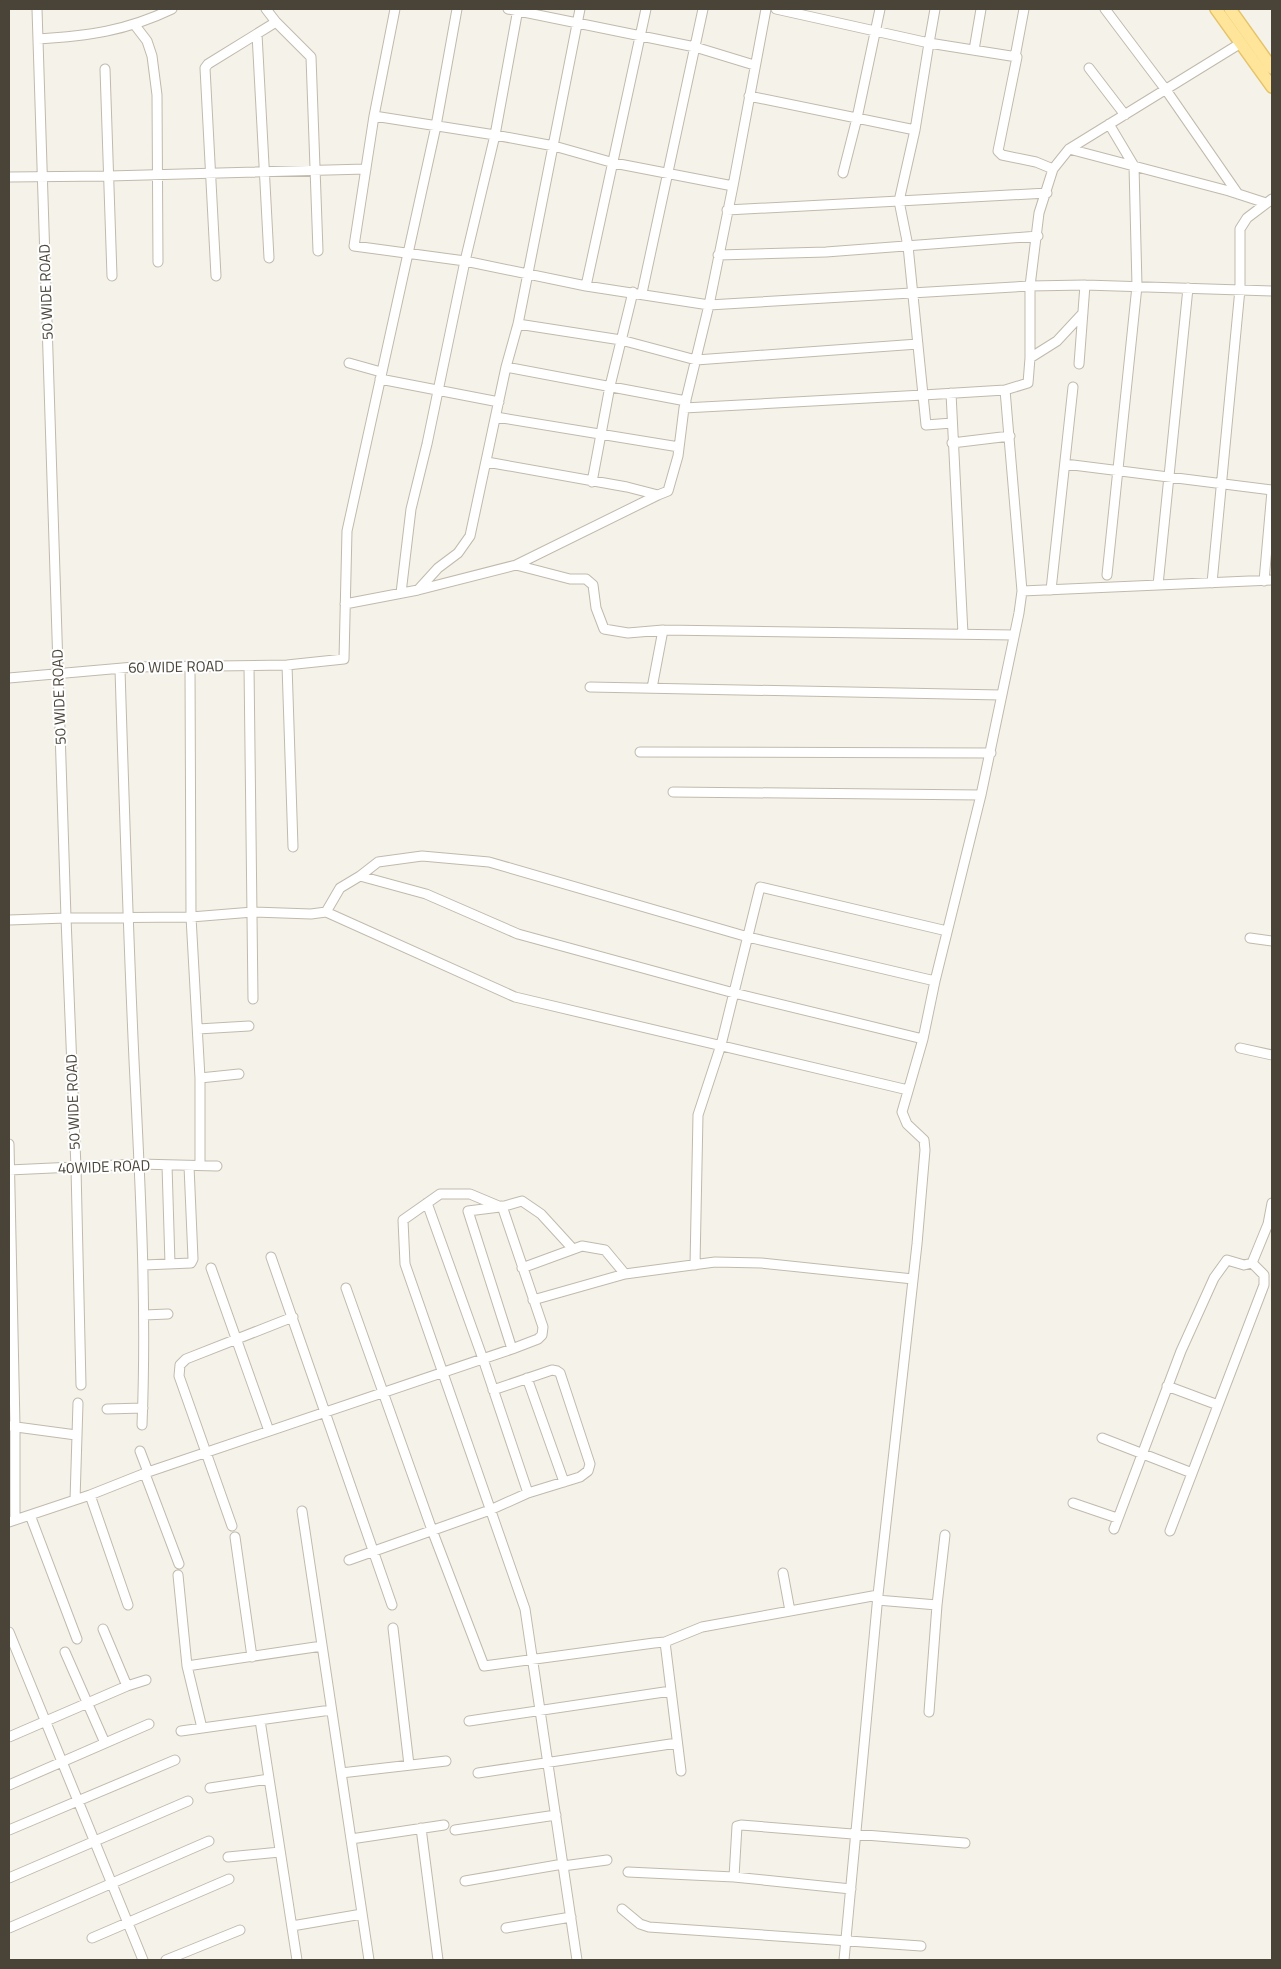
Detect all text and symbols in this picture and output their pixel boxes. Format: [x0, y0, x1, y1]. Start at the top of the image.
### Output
street label: 50 WIDE ROAD [32, 244, 59, 340]
street label: 50 WIDE ROAD [45, 649, 72, 745]
street label: 60 WIDE ROAD [128, 654, 224, 679]
street label: 50 WIDE ROAD [59, 1054, 86, 1150]
street label: 40WIDE ROAD [57, 1153, 151, 1180]

